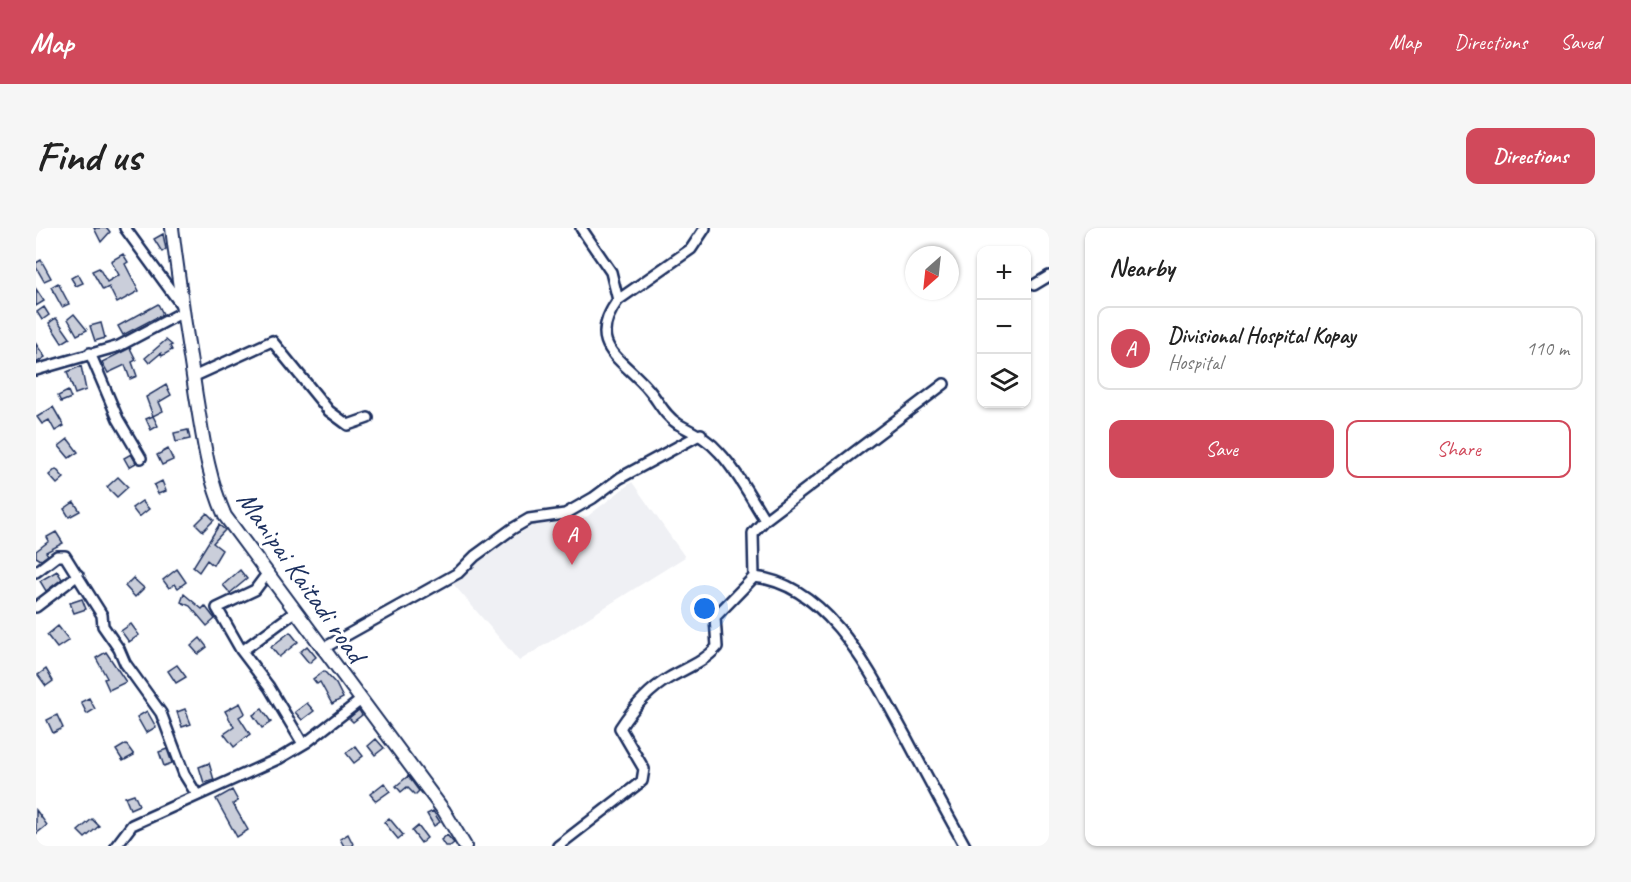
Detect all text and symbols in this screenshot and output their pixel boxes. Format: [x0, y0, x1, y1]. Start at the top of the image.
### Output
text: Map [30, 25, 73, 60]
text: Map [1389, 29, 1421, 55]
text: Directions [1454, 29, 1527, 55]
text: Saved [1560, 29, 1601, 55]
button: Directions [1466, 128, 1595, 184]
text: Find us [36, 130, 141, 183]
north arrow [905, 246, 959, 300]
map controls [977, 246, 1031, 408]
button: + [977, 246, 1031, 300]
text: Nearby [1109, 251, 1174, 284]
button: − [977, 300, 1031, 354]
text: Divisional Hospital Kopay [1168, 322, 1356, 350]
text: A [1125, 336, 1136, 361]
text: 110 m [1526, 336, 1569, 361]
text: Hospital [1168, 350, 1223, 375]
button: layers [977, 354, 1031, 408]
button: Save [1109, 420, 1334, 478]
button: Share [1346, 420, 1571, 478]
street label: Manipai Kaitadi road [229, 484, 376, 672]
pin: A [552, 516, 592, 565]
your location [690, 594, 719, 623]

